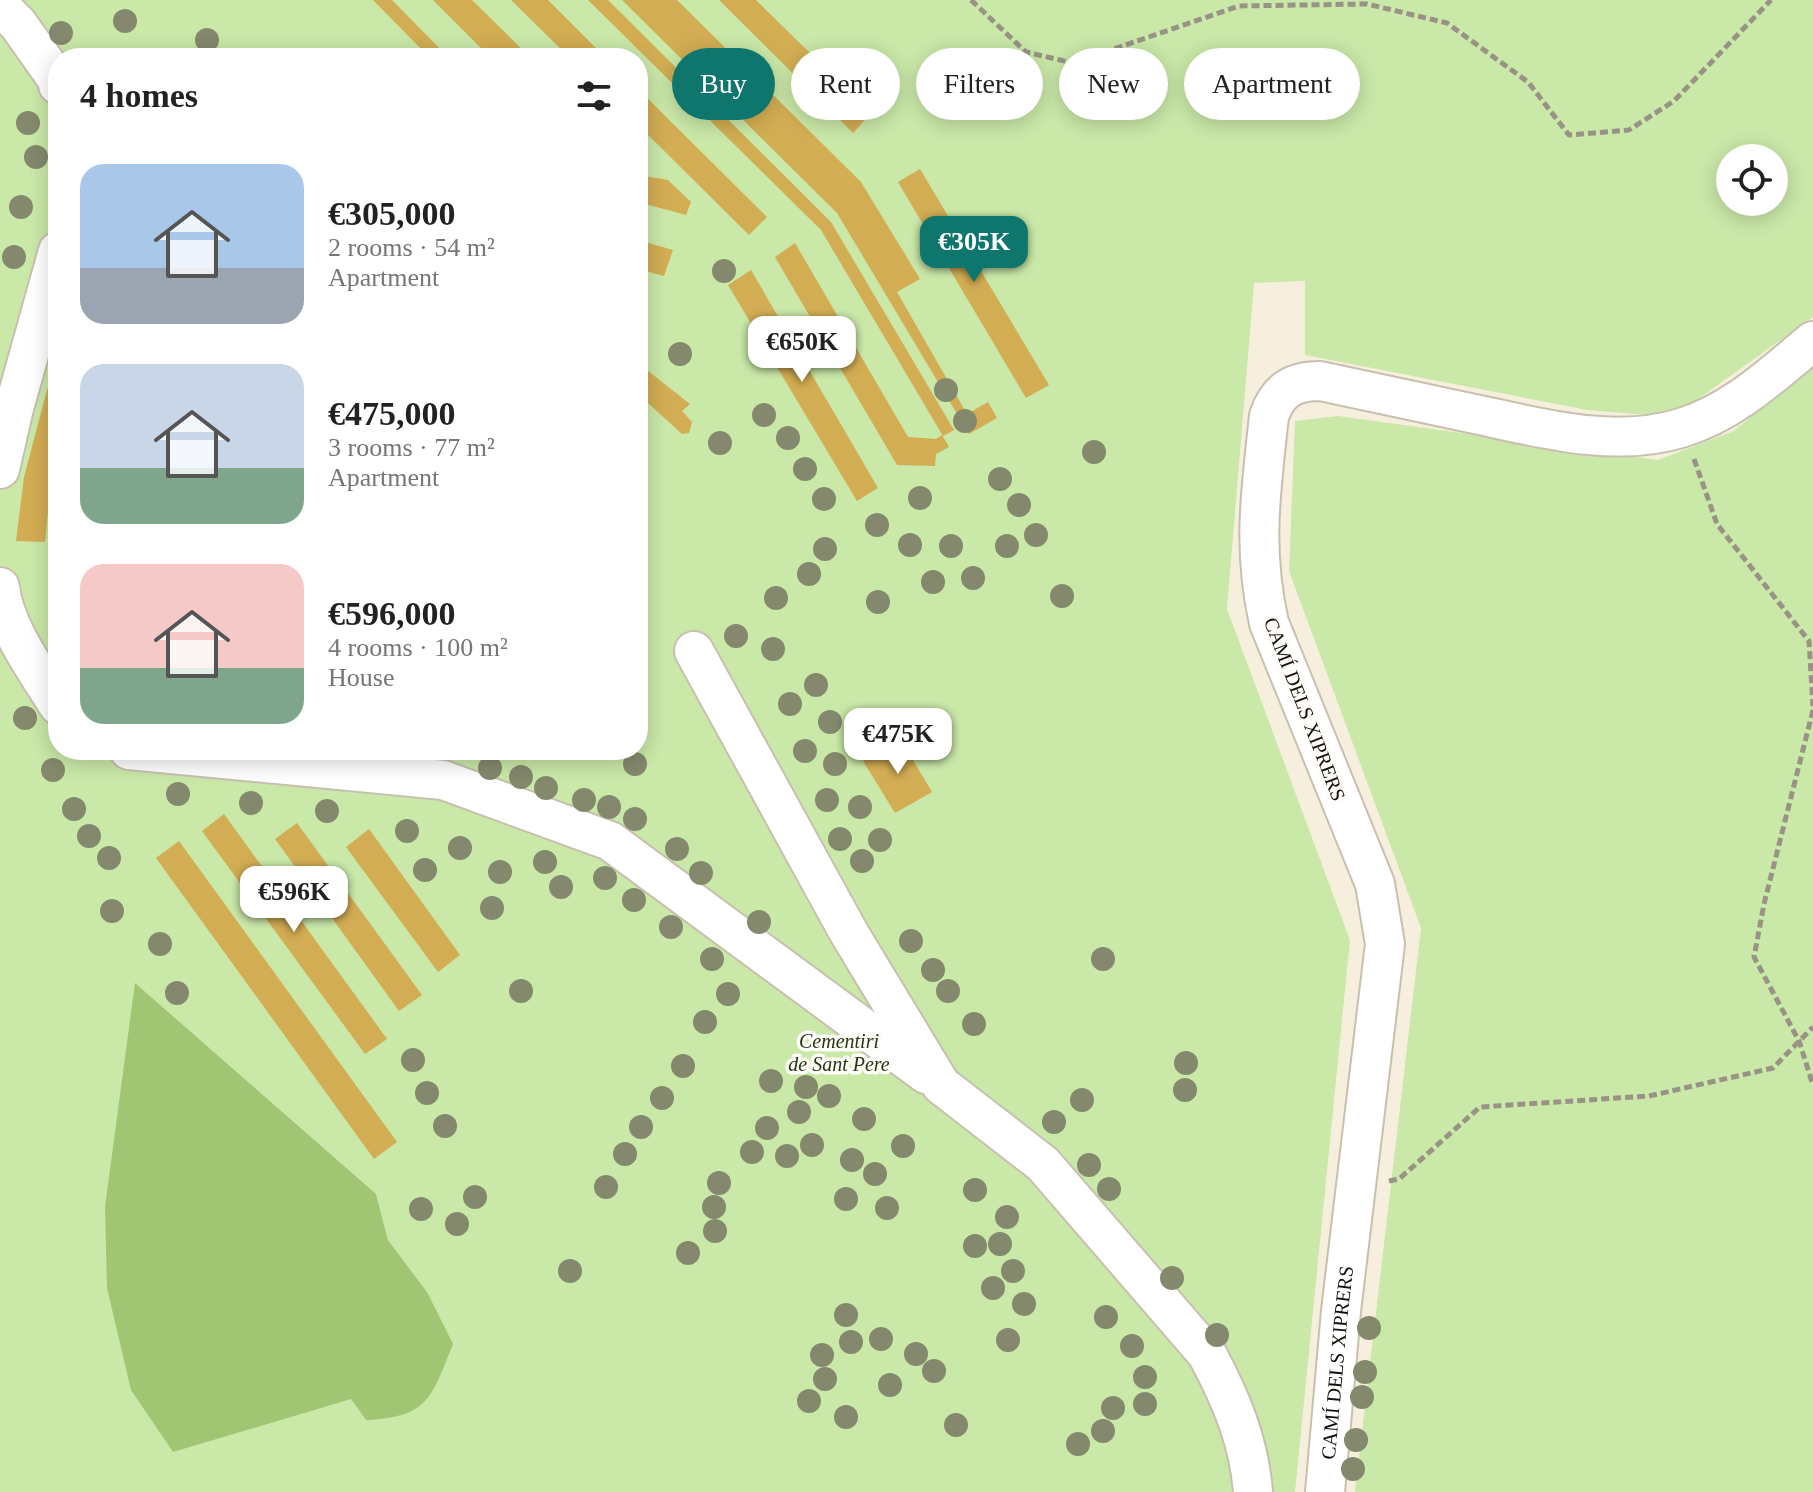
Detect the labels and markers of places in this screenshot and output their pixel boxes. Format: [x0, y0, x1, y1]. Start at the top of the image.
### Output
pin: €305K [918, 216, 1030, 284]
pin: €650K [746, 316, 858, 384]
pin: €475K [842, 708, 954, 776]
pin: €596K [238, 866, 350, 934]

